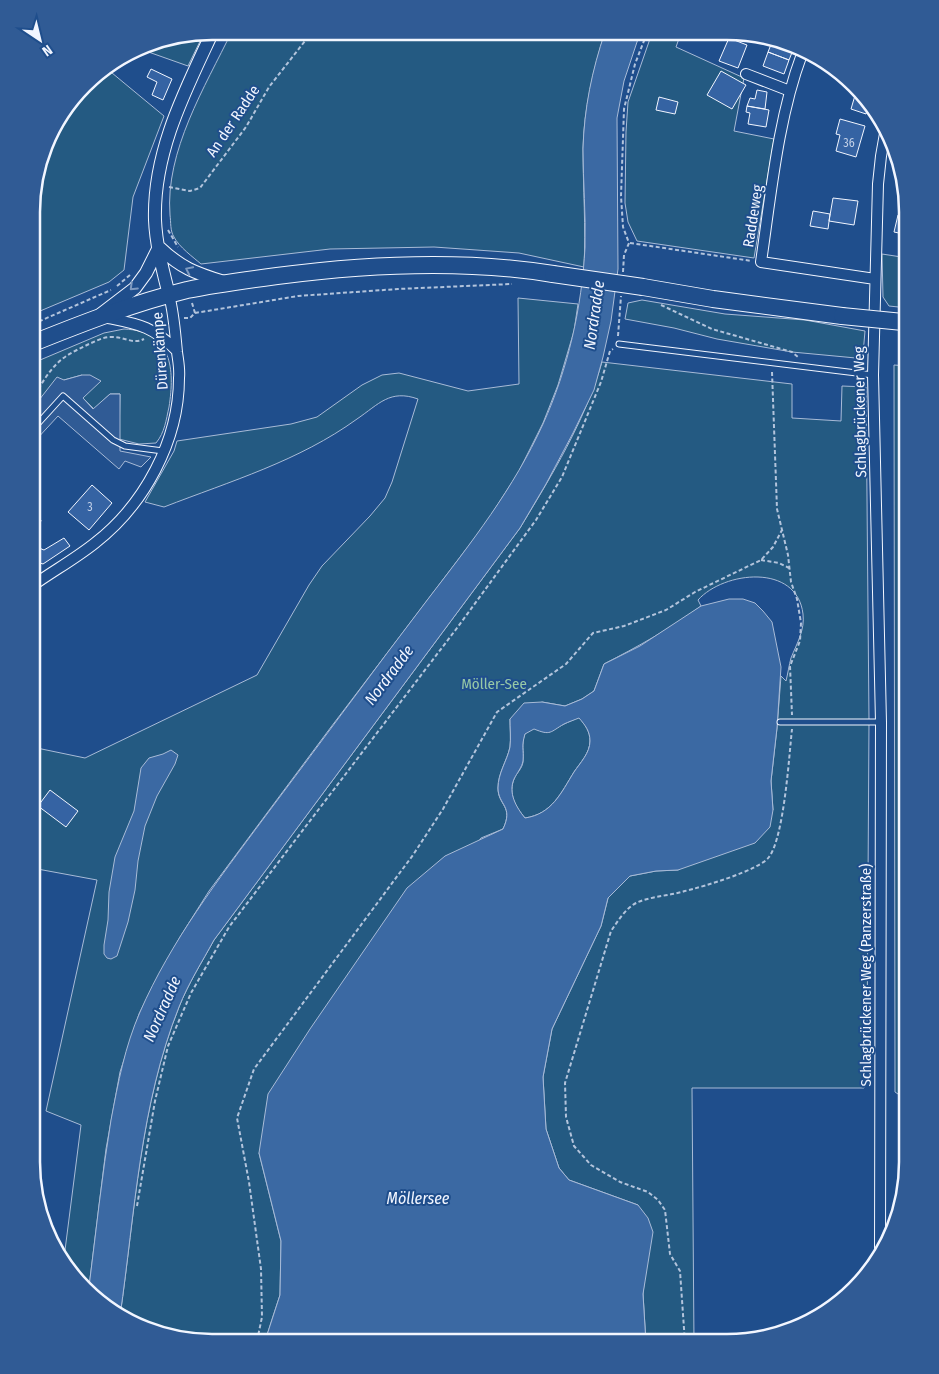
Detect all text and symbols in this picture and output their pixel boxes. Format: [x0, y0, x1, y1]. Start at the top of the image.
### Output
north arrow [15, 15, 65, 65]
text: N [39, 41, 55, 60]
street label: An der Radde [202, 82, 264, 160]
house number: 36 [843, 136, 855, 150]
street label: Raddeweg [739, 183, 767, 249]
one-way arrow [185, 266, 194, 276]
water label: Nordradde [580, 279, 608, 351]
one-way arrow [130, 282, 139, 291]
street label: Dürenkämpe [148, 312, 172, 390]
street label: Schlagbrückener Weg [850, 346, 870, 478]
house number: 3 [87, 500, 93, 514]
water label: Nordradde [360, 641, 418, 709]
park label: Möller-See [461, 675, 527, 693]
street label: Schlagbrückener Weg (Panzerstraße) [857, 863, 875, 1087]
water label: Nordradde [139, 973, 185, 1045]
water label: Möllersee [387, 1189, 450, 1208]

